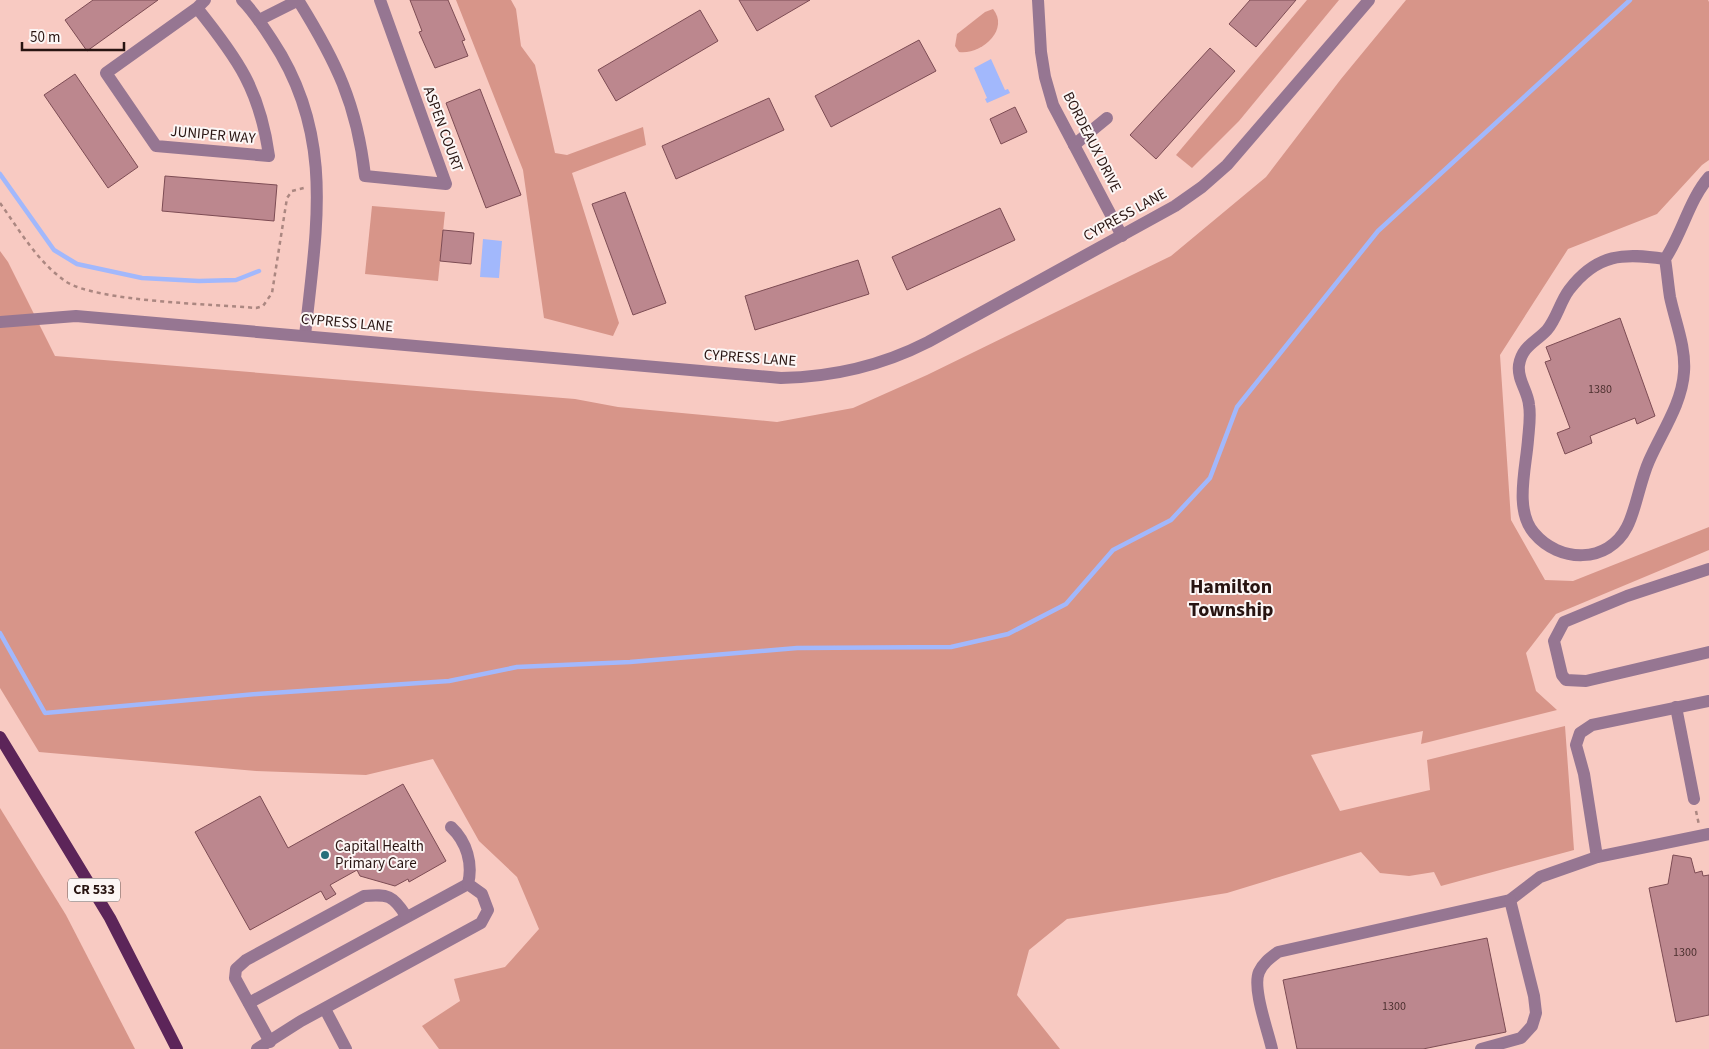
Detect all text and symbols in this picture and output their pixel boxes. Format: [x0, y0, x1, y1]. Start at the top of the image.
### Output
scale bar [22, 20, 125, 52]
text: 50 m [30, 27, 60, 48]
street label: ASPEN COURT [418, 83, 468, 175]
street label: BORDEAUX DRIVE [1058, 88, 1126, 196]
street label: JUNIPER WAY [170, 121, 257, 149]
street label: CYPRESS LANE [1079, 183, 1171, 247]
street label: CYPRESS LANE [300, 309, 394, 337]
street label: CYPRESS LANE [703, 344, 797, 372]
house number: 1380 [1588, 381, 1612, 398]
district label: Hamilton Township [1189, 573, 1273, 624]
place label: Capital Health Primary Care [335, 836, 424, 874]
marker: Capital Health Primary Care [319, 849, 331, 861]
road number: CR 533 [68, 878, 120, 902]
house number: 1300 [1673, 944, 1697, 961]
house number: 1300 [1382, 998, 1406, 1015]

